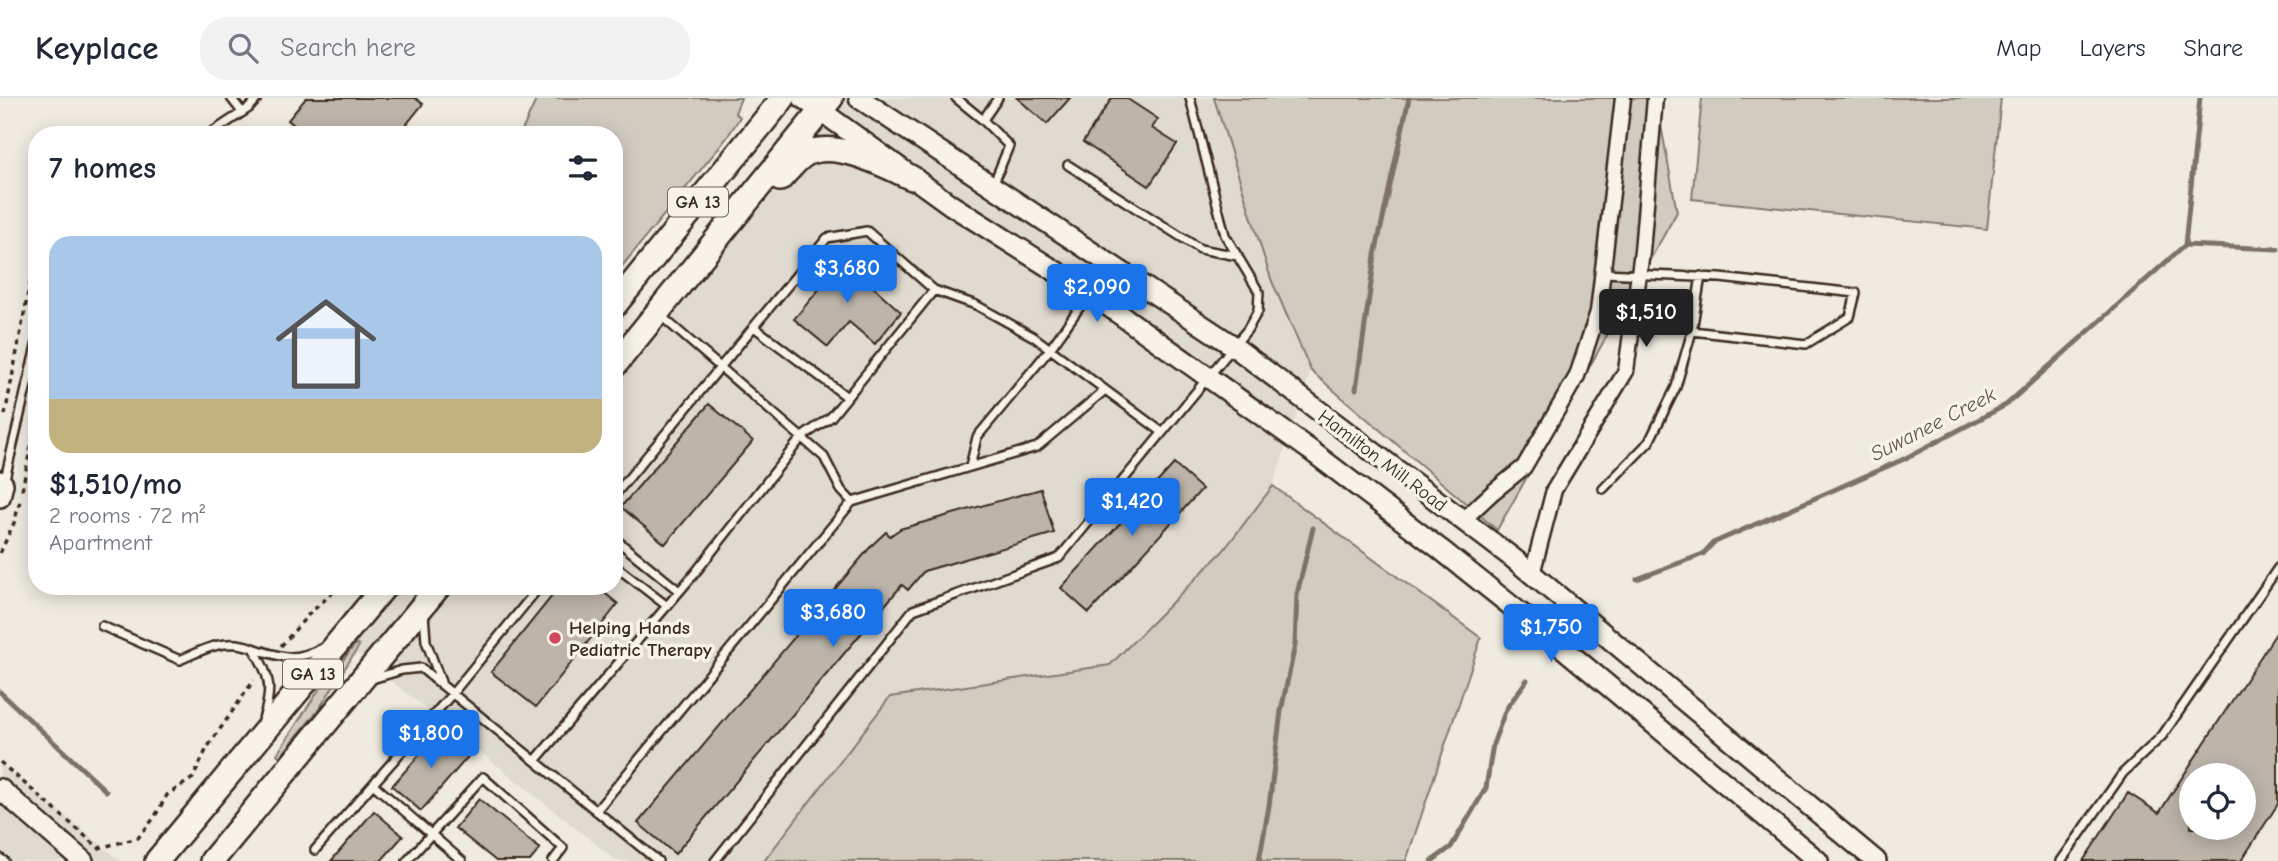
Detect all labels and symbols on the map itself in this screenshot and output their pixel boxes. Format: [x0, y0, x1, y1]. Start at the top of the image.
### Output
road number: GA 13 [668, 188, 728, 217]
pin: $3,680 [790, 246, 904, 305]
pin: $2,090 [1040, 264, 1154, 324]
pin: $1,510 [1589, 289, 1703, 349]
water label: Suwanee Creek [1866, 382, 2000, 466]
street label: Hamilton Mill Road [1314, 405, 1451, 516]
pin: $1,420 [1075, 478, 1189, 538]
pin: $3,680 [776, 589, 890, 649]
pin: $1,750 [1494, 604, 1608, 664]
place label: Helping Hands Pediatric Therapy [569, 617, 712, 661]
marker: Helping Hands Pediatric Therapy [547, 630, 563, 646]
road number: GA 13 [283, 660, 343, 688]
pin: $1,800 [374, 710, 488, 770]

